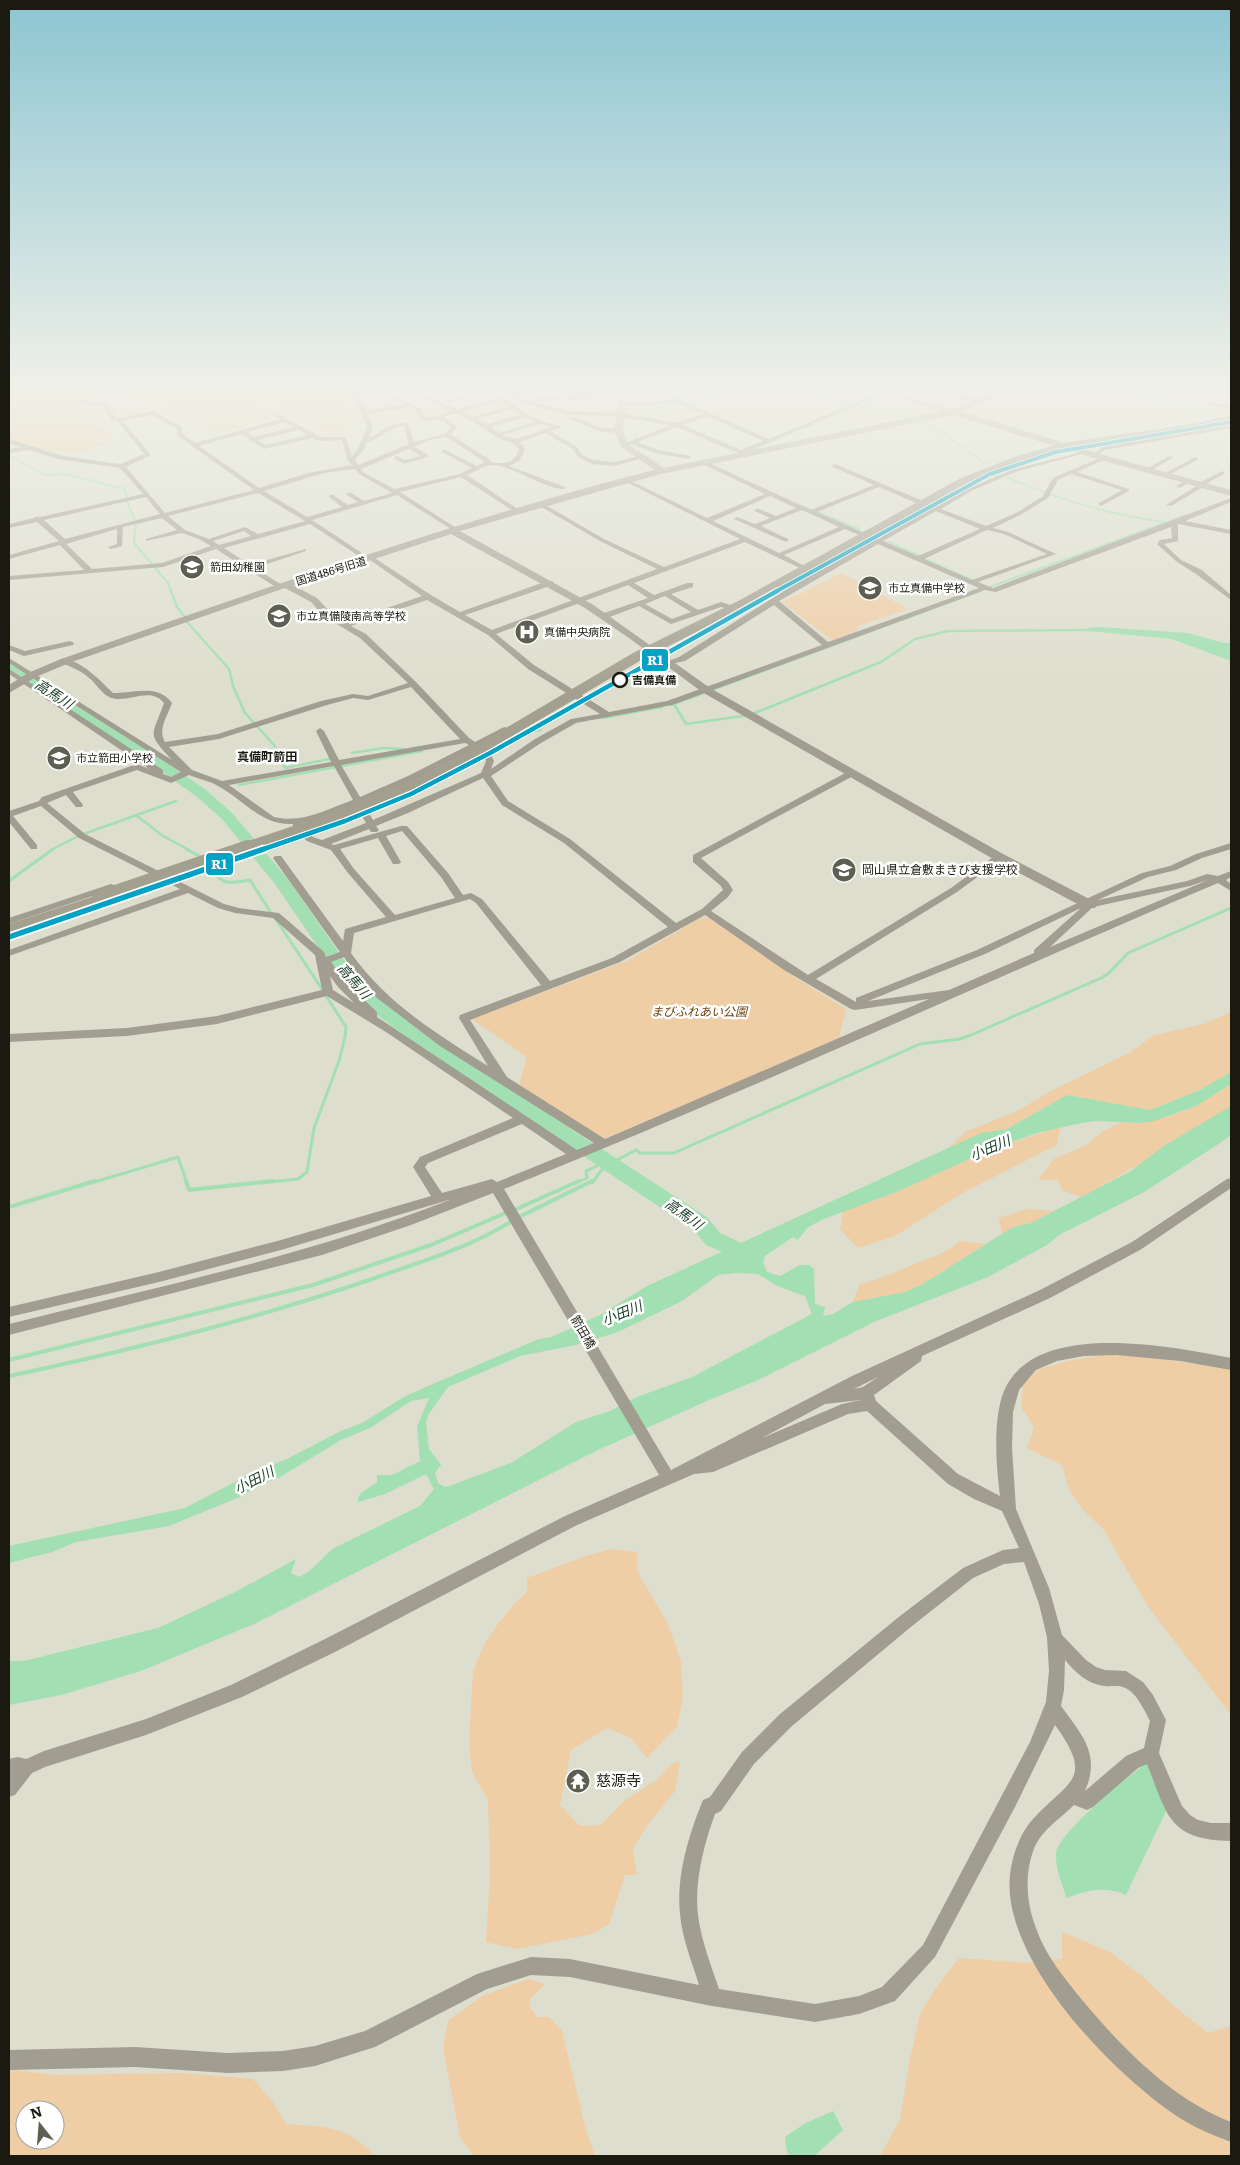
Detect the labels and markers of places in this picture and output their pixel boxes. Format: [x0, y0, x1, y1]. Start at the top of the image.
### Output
school or university icon: 箭田幼稚園 [179, 554, 205, 580]
place label: 箭田幼稚園 [210, 558, 265, 574]
school or university icon: 市立真備中学校 [857, 575, 883, 601]
place label: 市立真備中学校 [888, 579, 965, 595]
school or university icon: 市立真備陵南高等学校 [266, 603, 292, 629]
place label: 市立真備陵南高等学校 [296, 607, 406, 623]
hospital icon: 真備中央病院 [514, 619, 540, 645]
place label: 真備中央病院 [544, 623, 610, 639]
place label: 吉備真備 [632, 671, 676, 687]
marker: 吉備真備 [612, 672, 628, 688]
school or university icon: 市立箭田小学校 [46, 745, 72, 771]
place label: 市立箭田小学校 [76, 749, 153, 765]
school or university icon: 岡山県立倉敷まきび支援学校 [831, 857, 857, 883]
place label: 岡山県立倉敷まきび支援学校 [862, 860, 1018, 878]
temple icon: 慈源寺 [565, 1768, 591, 1794]
place label: 慈源寺 [596, 1768, 641, 1791]

